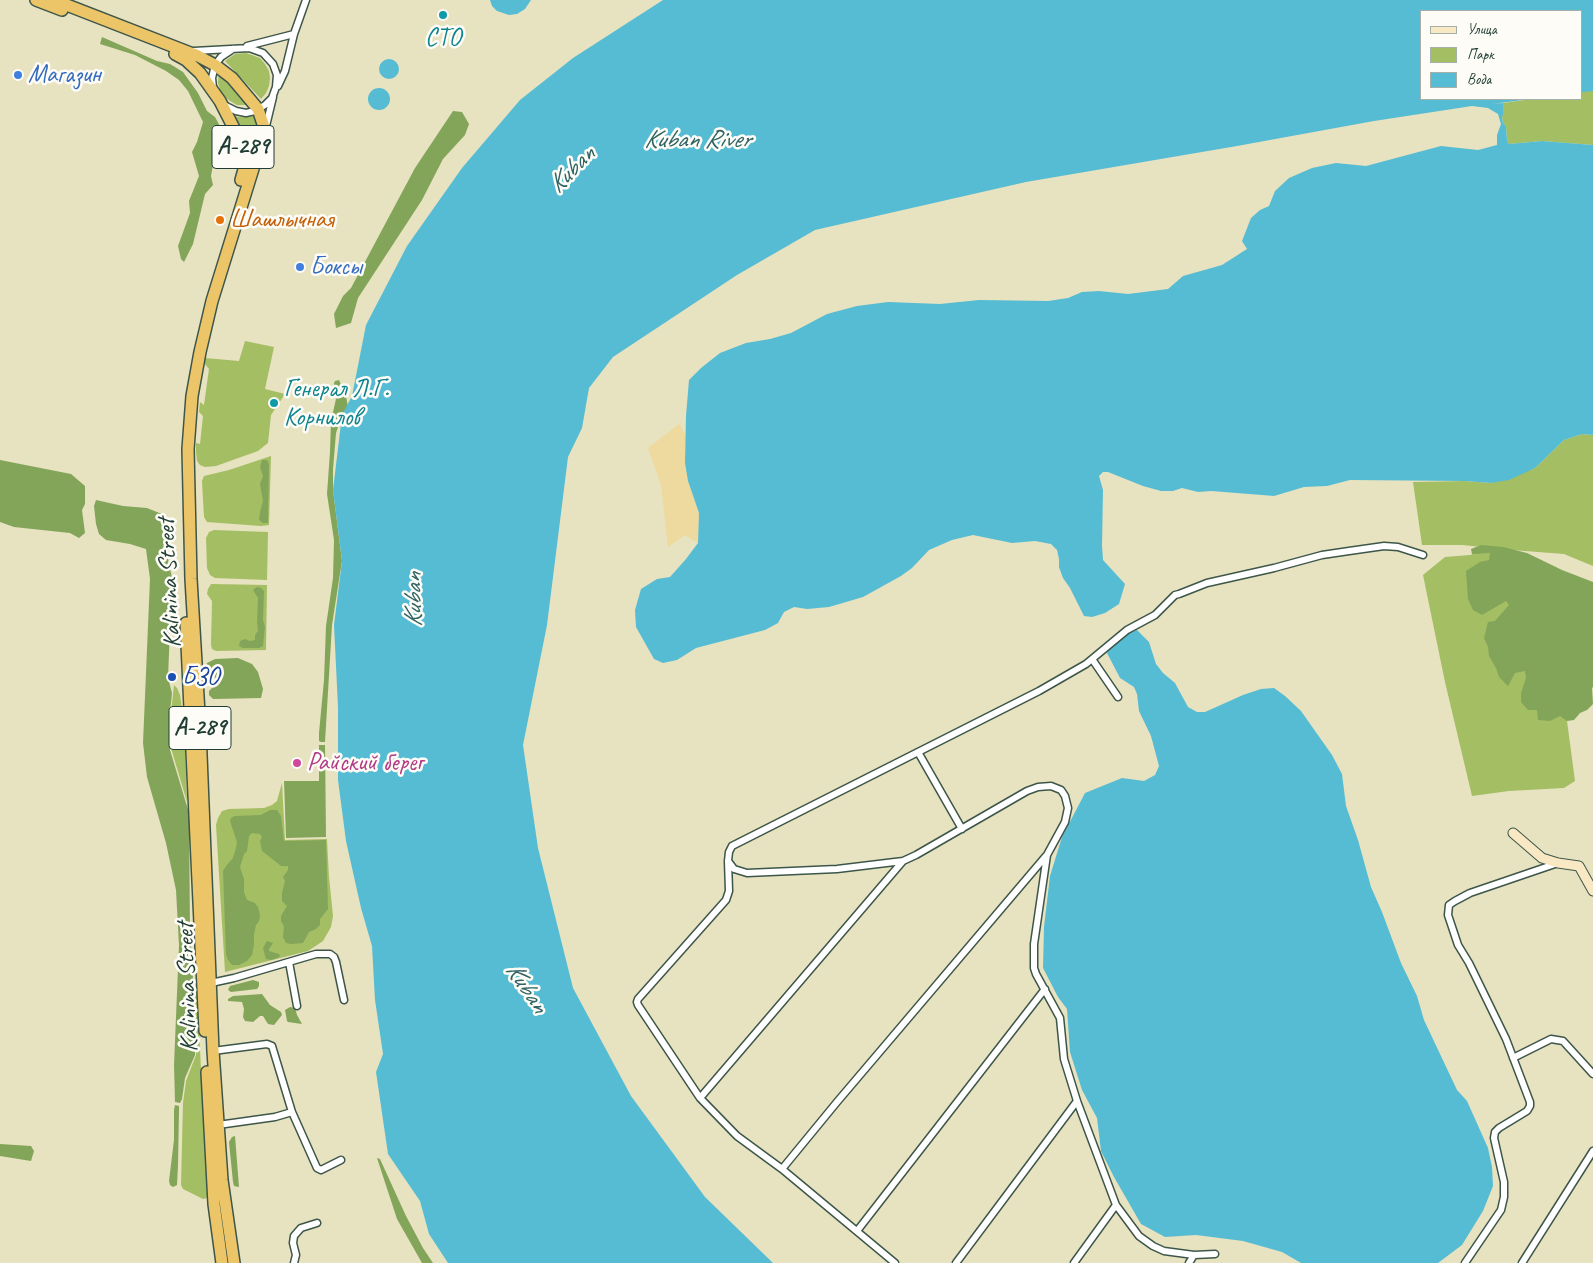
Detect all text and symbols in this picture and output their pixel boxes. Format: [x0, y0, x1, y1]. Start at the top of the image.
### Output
marker: СТО [437, 9, 449, 21]
legend [1420, 10, 1583, 100]
text: Улица [1467, 20, 1497, 39]
place label: СТО [425, 23, 461, 53]
text: Парк [1467, 45, 1494, 64]
place label: Магазин [28, 60, 101, 90]
marker: Магазин [12, 69, 24, 81]
text: Вода [1467, 70, 1491, 89]
water label: Kuban River [644, 124, 750, 156]
road number: А-289 [212, 125, 274, 168]
water label: Kuban [542, 140, 602, 200]
place label: Шашлычная [230, 205, 333, 235]
marker: Шашлычная [214, 214, 226, 226]
place label: Боксы [310, 252, 362, 282]
marker: Боксы [294, 261, 306, 273]
place label: Генерал Л.Г. Корнилов [284, 374, 389, 433]
marker: Генерал Л.Г. Корнилов [268, 397, 280, 409]
street label: Kalinina Street [152, 517, 188, 649]
water label: Kuban [398, 573, 430, 627]
place label: БЗО [182, 662, 219, 692]
marker: БЗО [166, 671, 178, 683]
road number: А-289 [169, 706, 231, 750]
place label: Райский берег [307, 748, 423, 778]
marker: Райский берег [291, 757, 303, 769]
street label: Kalinina Street [171, 922, 205, 1052]
water label: Kuban [498, 957, 554, 1019]

